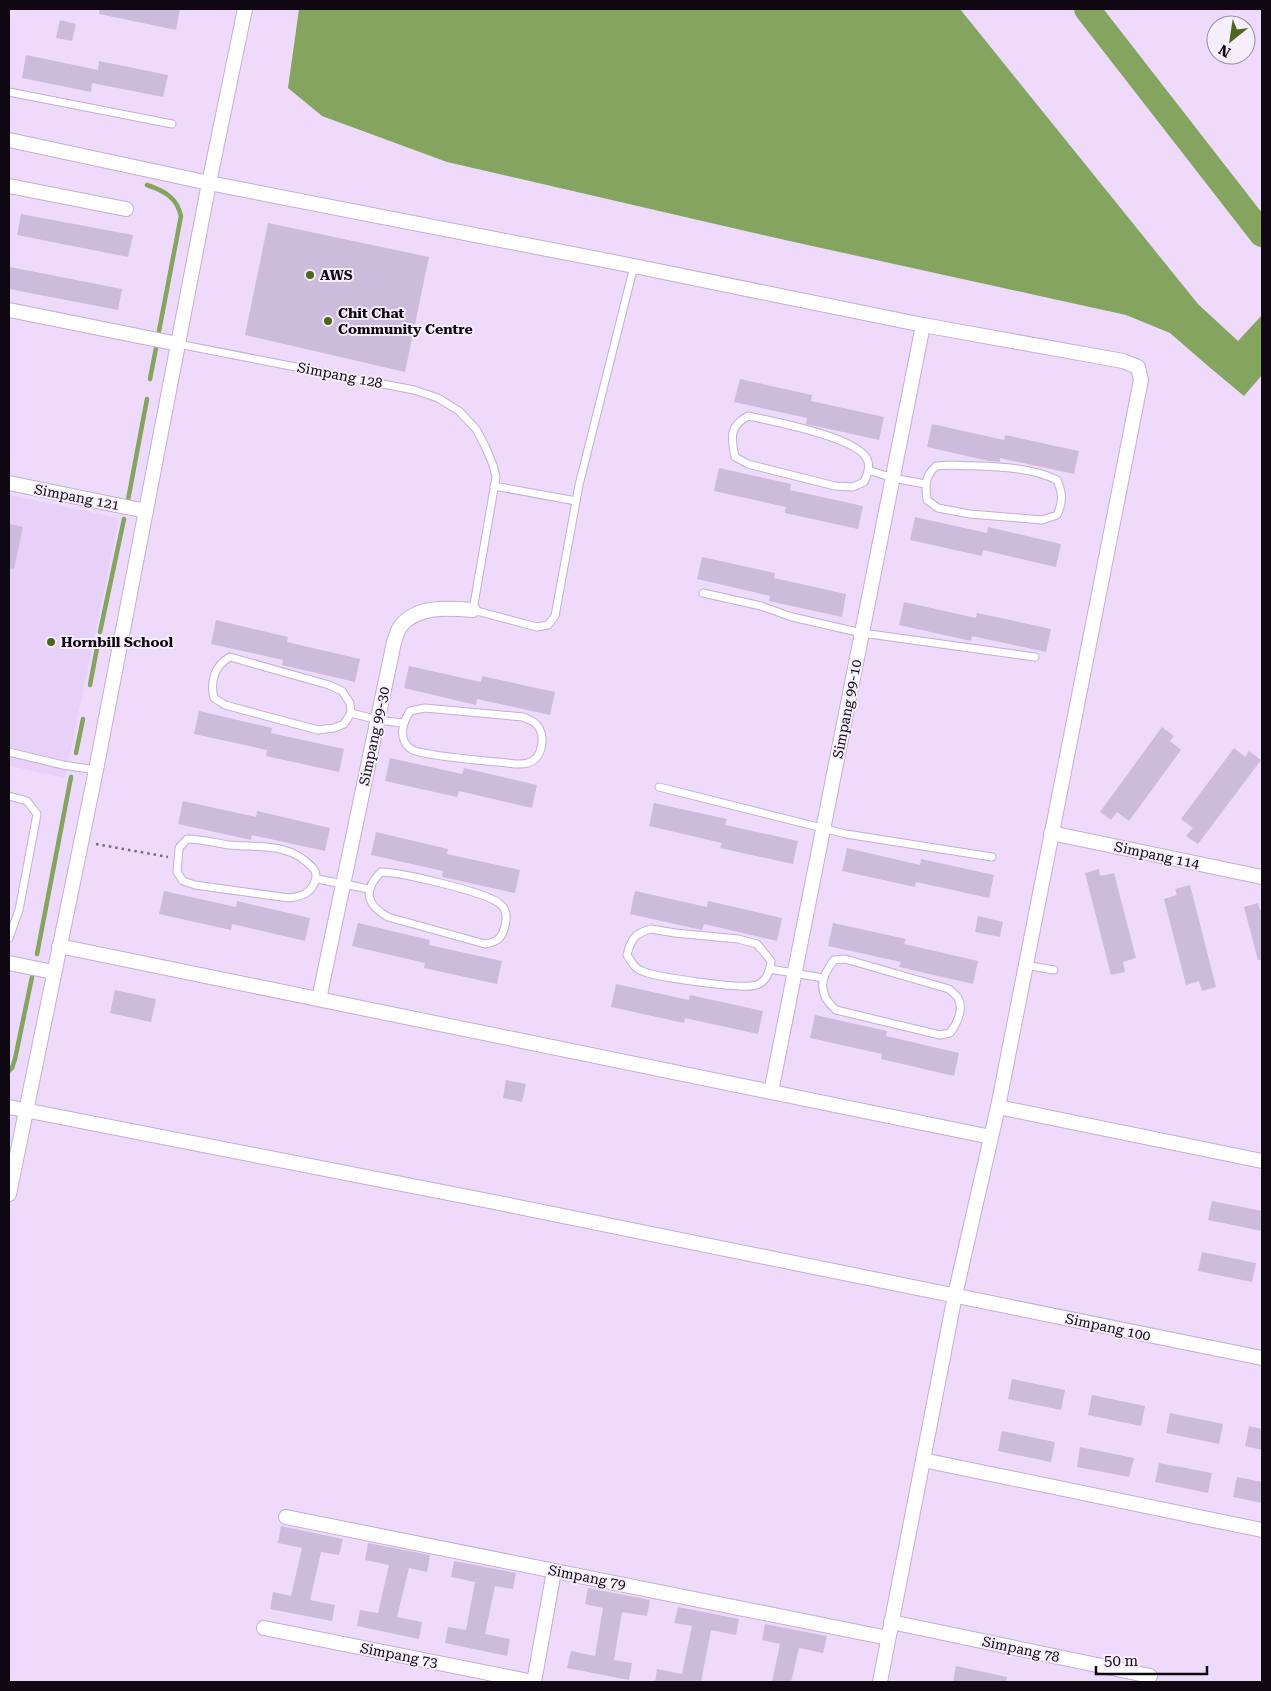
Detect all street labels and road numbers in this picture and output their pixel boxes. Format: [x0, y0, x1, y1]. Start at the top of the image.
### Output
street label: Simpang 128 [296, 359, 384, 391]
street label: Simpang 121 [33, 481, 121, 513]
street label: Simpang 99-10 [830, 658, 864, 760]
street label: Simpang 99-30 [356, 685, 392, 787]
street label: Simpang 114 [1113, 838, 1201, 872]
street label: Simpang 100 [1064, 1310, 1152, 1344]
street label: Simpang 79 [547, 1562, 627, 1592]
street label: Simpang 78 [981, 1633, 1061, 1665]
street label: Simpang 73 [359, 1640, 439, 1670]

